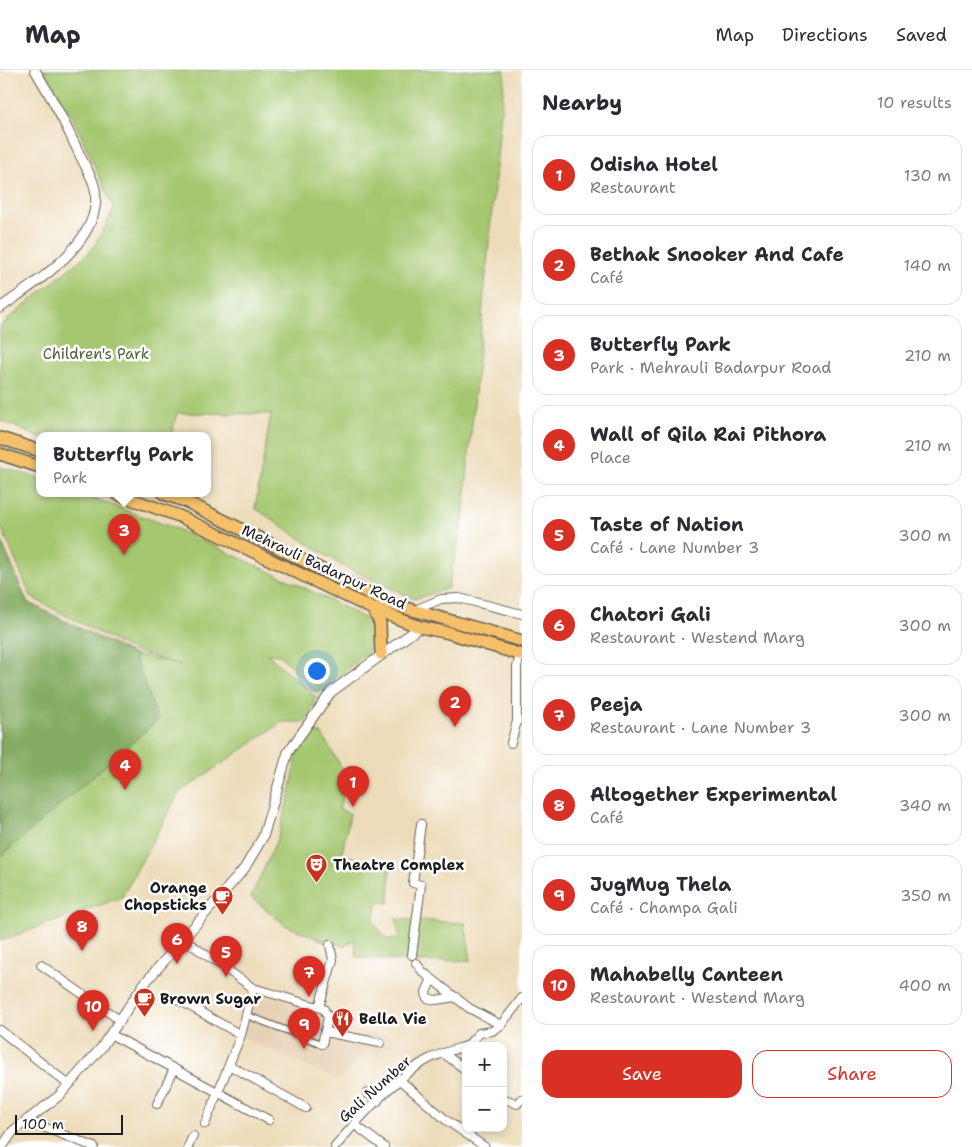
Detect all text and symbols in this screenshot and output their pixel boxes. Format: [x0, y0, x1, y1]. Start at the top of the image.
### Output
text: Map [25, 19, 81, 51]
text: Map [716, 23, 754, 47]
text: Directions [782, 23, 868, 47]
text: Saved [896, 23, 947, 47]
text: Nearby [542, 89, 622, 117]
text: 10 results [877, 92, 952, 113]
text: Odisha Hotel [590, 152, 718, 177]
text: 1 [555, 165, 563, 186]
text: 130 m [904, 165, 951, 186]
text: Restaurant [590, 177, 676, 198]
text: Bethak Snooker And Cafe [590, 242, 844, 267]
text: 2 [553, 255, 565, 276]
text: 140 m [904, 255, 951, 276]
text: Café [590, 267, 624, 288]
text: Butterfly Park [590, 332, 731, 357]
park label: Children's Park [43, 344, 149, 364]
text: 3 [553, 345, 565, 366]
text: 210 m [904, 345, 951, 366]
text: Park · Mehrauli Badarpur Road [590, 357, 831, 378]
text: Wall of Qila Rai Pithora [590, 422, 826, 447]
popup [36, 432, 211, 497]
text: 4 [553, 435, 565, 456]
text: 210 m [904, 435, 951, 456]
text: Butterfly Park [53, 442, 194, 467]
text: Place [590, 447, 631, 468]
text: Park [53, 467, 87, 488]
text: Taste of Nation [590, 512, 744, 537]
pin: 3 [108, 514, 140, 555]
street label: Mehrauli Badarpur Road [238, 520, 410, 614]
text: 5 [554, 525, 564, 546]
text: 300 m [899, 525, 951, 546]
text: Café · Lane Number 3 [590, 537, 759, 558]
text: Chatori Gali [590, 602, 711, 627]
text: 6 [553, 615, 565, 636]
text: 300 m [899, 615, 951, 636]
text: Restaurant · Westend Marg [590, 627, 805, 648]
your location [304, 658, 330, 684]
pin: 2 [439, 686, 471, 727]
text: Peeja [590, 692, 642, 717]
text: 7 [553, 705, 565, 726]
text: 300 m [899, 705, 951, 726]
text: Restaurant · Lane Number 3 [590, 717, 811, 738]
pin: 4 [109, 749, 141, 790]
pin: 1 [337, 766, 369, 807]
text: Altogether Experimental [590, 782, 837, 807]
text: 8 [553, 795, 565, 816]
text: 340 m [899, 795, 951, 816]
text: Café [590, 807, 624, 828]
theatre icon: Theatre Complex [305, 853, 329, 884]
place label: Theatre Complex [333, 855, 465, 875]
text: JugMug Thela [590, 872, 731, 897]
place label: Orange Chopsticks [124, 878, 207, 915]
cafe icon: Orange Chopsticks [211, 885, 235, 916]
text: 9 [553, 885, 565, 906]
text: 350 m [900, 885, 951, 906]
text: Café · Champa Gali [590, 897, 738, 918]
pin: 8 [66, 910, 98, 951]
pin: 6 [161, 923, 193, 964]
pin: 5 [210, 936, 242, 977]
pin: 7 [293, 956, 325, 997]
text: Mahabelly Canteen [590, 962, 783, 987]
text: 10 [550, 975, 568, 996]
text: 400 m [898, 975, 951, 996]
cafe icon: Brown Sugar [132, 987, 156, 1018]
text: Restaurant · Westend Marg [590, 987, 805, 1008]
place label: Brown Sugar [160, 989, 261, 1009]
pin: 10 [77, 990, 109, 1031]
restaurant icon: Bella Vie [331, 1007, 355, 1038]
pin: 9 [288, 1008, 320, 1049]
place label: Bella Vie [359, 1009, 427, 1029]
map controls [462, 1042, 507, 1132]
button: + [462, 1042, 507, 1087]
button: Save [542, 1050, 742, 1098]
button: Share [752, 1050, 952, 1098]
street label: Gali Number [334, 1051, 416, 1127]
button: − [462, 1087, 507, 1132]
scale bar [15, 1112, 122, 1135]
text: 100 m [22, 1115, 64, 1133]

